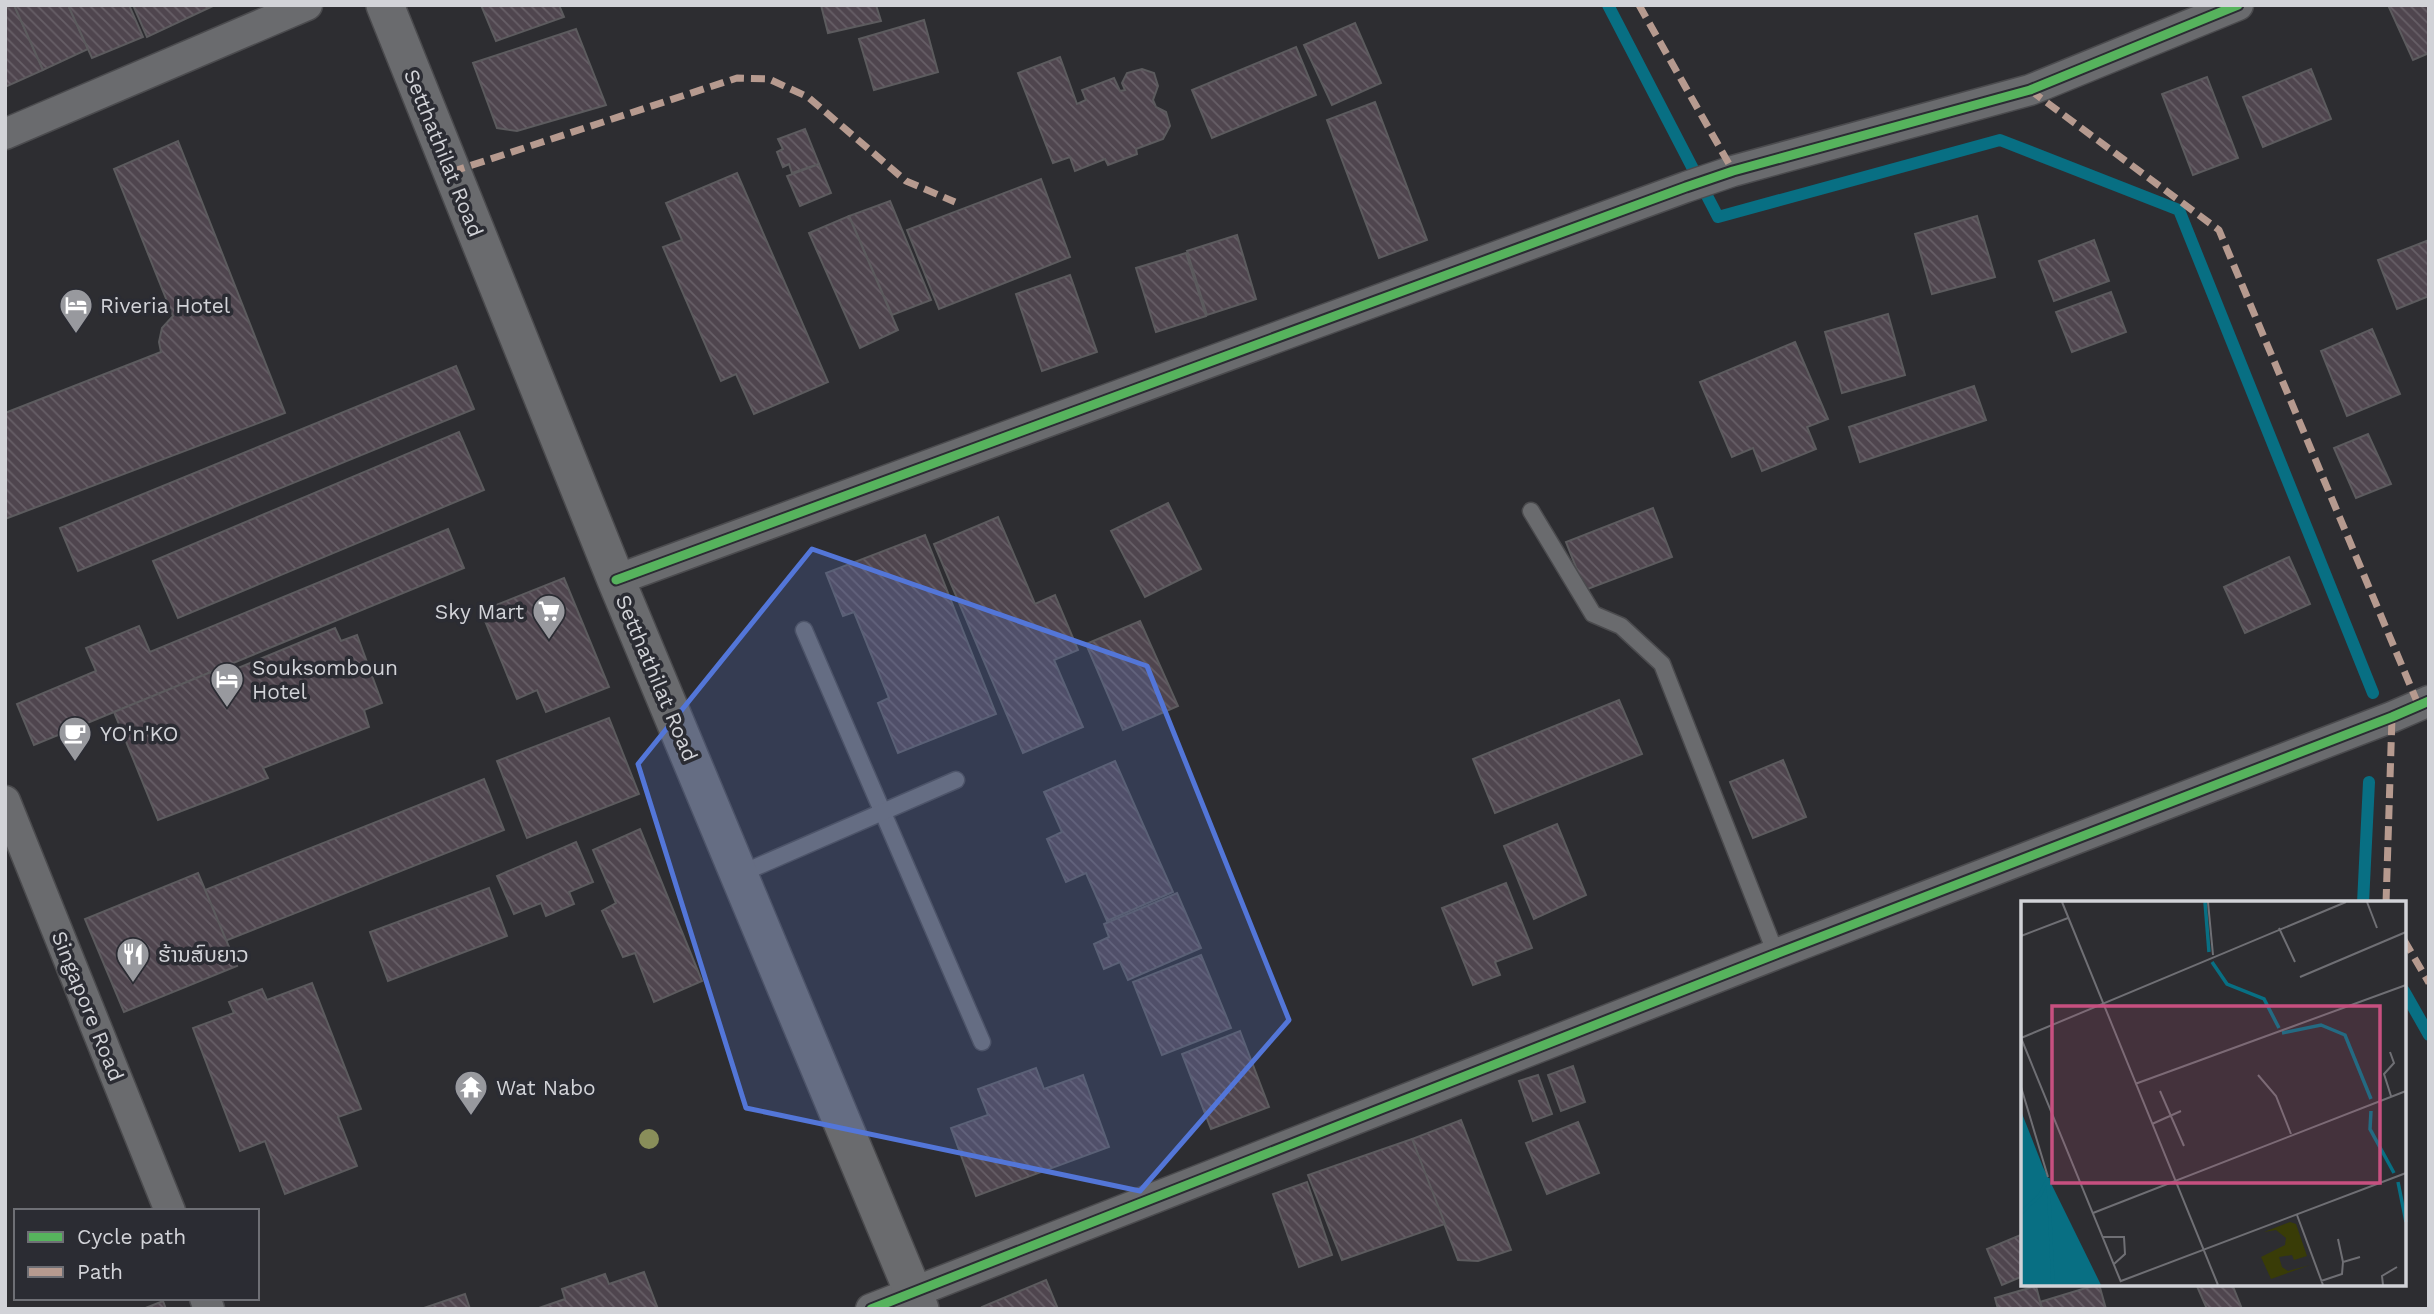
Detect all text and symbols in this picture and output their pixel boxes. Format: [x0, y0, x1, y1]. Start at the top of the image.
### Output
street label: Setthathilat Road [399, 66, 489, 240]
hotel icon: Riveria Hotel [57, 286, 95, 335]
place label: Riveria Hotel [100, 293, 231, 318]
street label: Setthathilat Road [611, 591, 703, 765]
supermarket icon: Sky Mart [530, 592, 568, 641]
place label: Sky Mart [435, 599, 524, 624]
place label: Souksomboun Hotel [252, 655, 398, 704]
hotel icon: Souksomboun Hotel [208, 660, 246, 709]
cafe icon: YO'n'KO [56, 714, 94, 763]
place label: YO'n'KO [100, 721, 178, 746]
inset map [2021, 901, 2406, 1286]
street label: Singapore Road [47, 927, 129, 1085]
restaurant icon: ຮ້ານສົບຍາວ [114, 935, 152, 984]
place label: ຮ້ານສົບຍາວ [158, 942, 249, 967]
temple icon: Wat Nabo [452, 1068, 490, 1117]
place label: Wat Nabo [496, 1075, 596, 1100]
legend [14, 1209, 259, 1300]
text: Cycle path [77, 1224, 186, 1249]
text: Path [77, 1259, 123, 1284]

